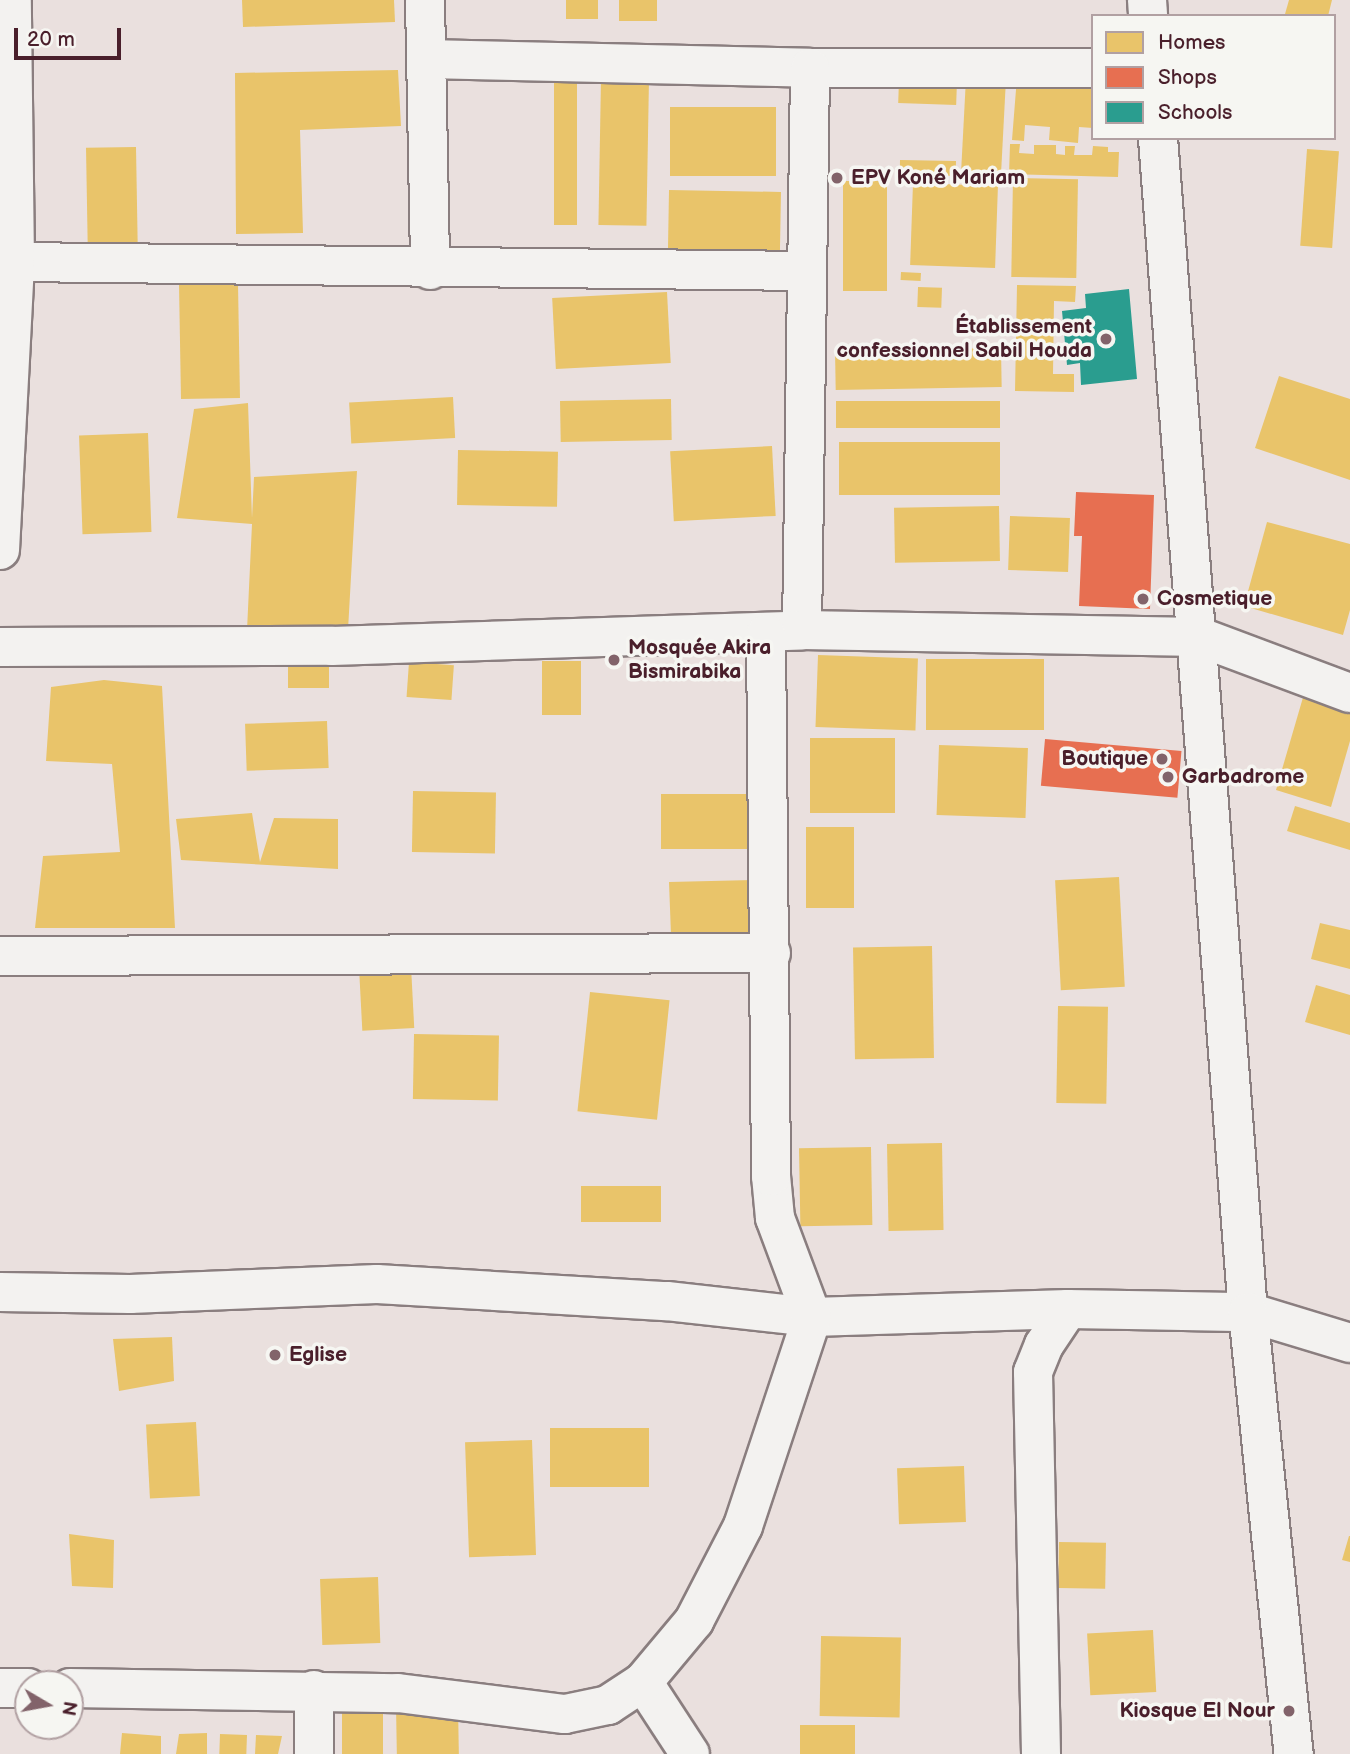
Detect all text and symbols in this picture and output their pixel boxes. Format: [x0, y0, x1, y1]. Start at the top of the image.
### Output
scale bar [18, 14, 124, 58]
legend [1091, 14, 1336, 140]
text: 20 m [27, 27, 75, 52]
text: Homes [1158, 30, 1226, 55]
text: Shops [1158, 65, 1217, 90]
text: Schools [1158, 100, 1232, 125]
place label: EPV Koné Mariam [851, 165, 1025, 191]
marker: EPV Koné Mariam [829, 170, 845, 186]
place label: Établissement confessionnel Sabil Houda [837, 314, 1092, 364]
marker: Établissement confessionnel Sabil Houda [1098, 331, 1114, 347]
place label: Cosmetique [1157, 586, 1272, 612]
marker: Cosmetique [1135, 591, 1151, 607]
place label: Mosquée Akira Bismirabika [628, 635, 771, 685]
marker: Mosquée Akira Bismirabika [606, 652, 622, 668]
place label: Boutique [1061, 746, 1148, 772]
marker: Boutique [1154, 751, 1170, 767]
place label: Garbadrome [1182, 764, 1304, 790]
marker: Garbadrome [1160, 769, 1176, 785]
place label: Eglise [289, 1342, 347, 1368]
marker: Eglise [267, 1347, 283, 1363]
north arrow [14, 1670, 84, 1740]
place label: Kiosque El Nour [1120, 1698, 1275, 1724]
text: N [56, 1699, 81, 1717]
marker: Kiosque El Nour [1281, 1703, 1297, 1719]

